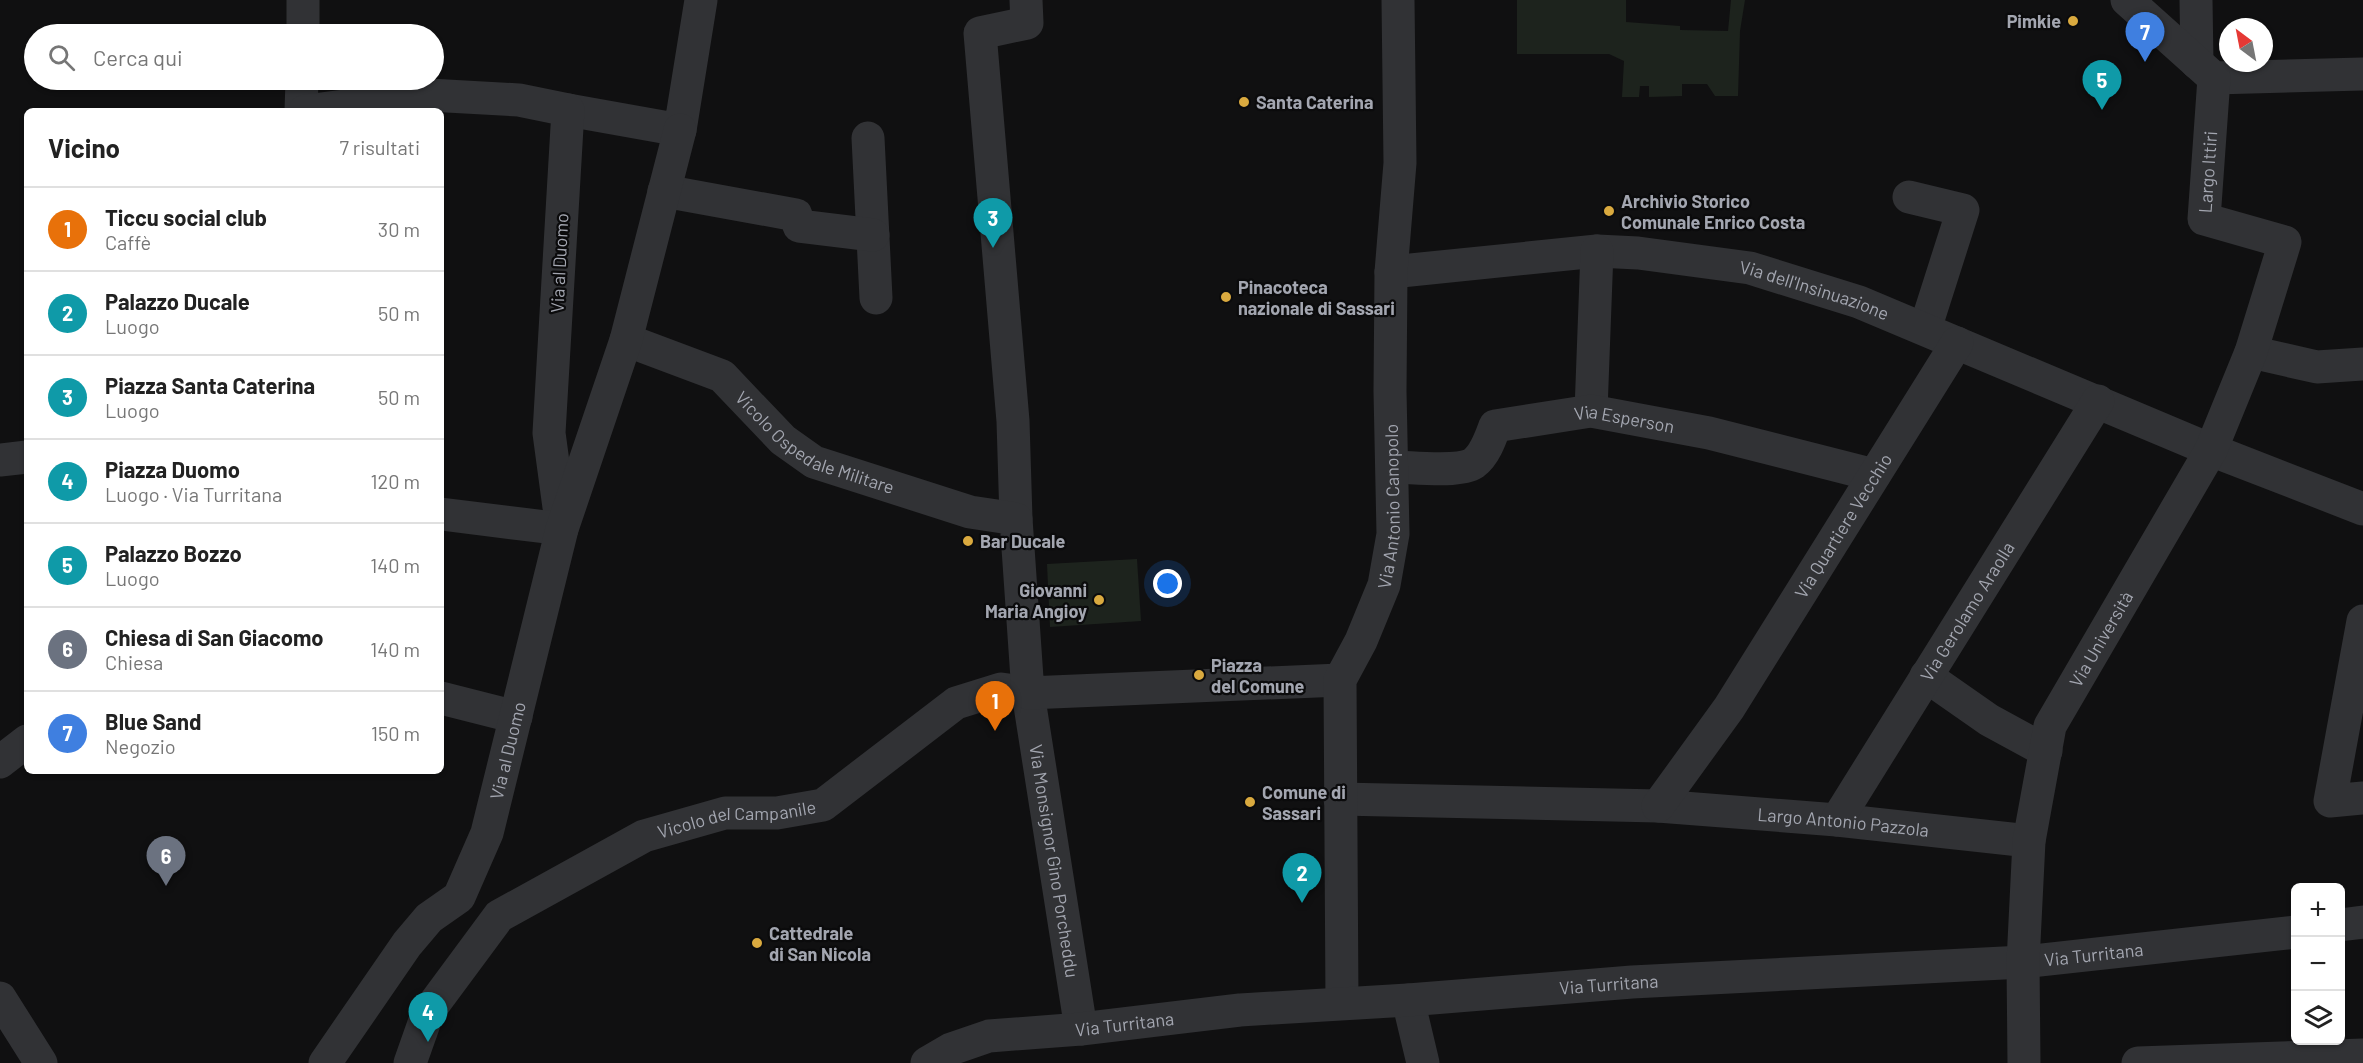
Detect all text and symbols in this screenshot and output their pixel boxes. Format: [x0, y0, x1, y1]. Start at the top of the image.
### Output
place label: Pimkie [2007, 10, 2061, 32]
pin: 7 [2126, 13, 2164, 62]
marker: Pimkie [2066, 14, 2080, 28]
north arrow [2219, 18, 2273, 72]
search box [24, 24, 444, 90]
icon: search [45, 41, 78, 74]
text: Cerca qui [93, 44, 183, 70]
pin: 5 [2082, 60, 2122, 110]
place label: Santa Caterina [1256, 91, 1373, 113]
marker: Santa Caterina [1237, 95, 1251, 109]
street label: Largo Ittiri [2193, 130, 2221, 214]
text: Vicino [48, 132, 120, 163]
text: 7 risultati [339, 135, 420, 159]
place label: Archivio Storico Comunale Enrico Costa [1621, 190, 1805, 233]
pin: 3 [974, 198, 1012, 248]
text: Ticcu social club [105, 204, 267, 230]
marker: Archivio Storico Comunale Enrico Costa [1602, 204, 1616, 218]
street label: Via al Duomo [545, 213, 573, 313]
text: 1 [64, 217, 71, 241]
text: 30 m [378, 217, 420, 241]
text: Caffè [105, 230, 151, 254]
street label: Via dell'Insinuazione [1739, 256, 1892, 324]
place label: Pinacoteca nazionale di Sassari [1238, 276, 1395, 319]
text: Palazzo Ducale [105, 288, 250, 314]
marker: Pinacoteca nazionale di Sassari [1219, 290, 1233, 304]
text: 2 [62, 301, 73, 325]
text: 50 m [378, 301, 420, 325]
text: Luogo [105, 314, 160, 338]
text: Piazza Santa Caterina [105, 372, 315, 398]
text: 3 [62, 385, 73, 409]
text: 50 m [378, 385, 420, 409]
street label: Vicolo Ospedale Militare [731, 386, 897, 498]
text: Luogo [105, 398, 160, 422]
street label: Via Esperson [1573, 400, 1676, 437]
street label: Via Antonio Canopolo [1373, 424, 1404, 590]
street label: Via Quartiere Vecchio [1789, 449, 1896, 602]
text: Piazza Duomo [105, 456, 240, 482]
text: 4 [61, 469, 74, 493]
text: 120 m [370, 469, 420, 493]
text: Luogo · Via Turritana [105, 482, 282, 506]
place label: Bar Ducale [980, 530, 1065, 552]
marker: Bar Ducale [961, 534, 975, 548]
street label: Via Gerolamo Araolla [1915, 537, 2019, 685]
text: Palazzo Bozzo [105, 540, 242, 566]
text: 5 [62, 553, 73, 577]
text: 140 m [370, 553, 420, 577]
text: Luogo [105, 566, 160, 590]
your location [1153, 569, 1182, 598]
place label: Giovanni Maria Angioy [985, 579, 1087, 622]
street label: Via Università [2064, 587, 2137, 691]
marker: Giovanni Maria Angioy [1092, 593, 1106, 607]
text: Chiesa di San Giacomo [105, 624, 324, 650]
text: 6 [62, 637, 73, 661]
text: 140 m [370, 637, 420, 661]
text: Chiesa [105, 650, 163, 674]
place label: Piazza del Comune [1211, 654, 1305, 697]
marker: Piazza del Comune [1192, 668, 1206, 682]
pin: 1 [976, 682, 1014, 731]
street label: Via al Duomo [485, 699, 530, 802]
text: Blue Sand [105, 708, 201, 734]
text: 7 [63, 721, 72, 745]
text: 150 m [371, 721, 420, 745]
text: Negozio [105, 734, 176, 758]
street label: Via Monsignor Gino Porcheddu [1025, 743, 1084, 979]
place label: Comune di Sassari [1262, 781, 1346, 824]
street label: Vicolo del Campanile [655, 795, 818, 843]
marker: Comune di Sassari [1243, 795, 1257, 809]
street label: Largo Antonio Pazzola [1757, 803, 1930, 841]
pin: 6 [146, 836, 186, 886]
pin: 2 [1282, 854, 1322, 903]
map controls [2291, 883, 2345, 1045]
button: + [2291, 883, 2345, 937]
place label: Cattedrale di San Nicola [769, 922, 871, 965]
marker: Cattedrale di San Nicola [750, 936, 764, 950]
button: − [2291, 937, 2345, 991]
street label: Via Turritana [2043, 938, 2144, 971]
street label: Via Turritana [1558, 970, 1659, 999]
button: layers [2291, 991, 2345, 1045]
pin: 4 [408, 992, 448, 1042]
street label: Via Turritana [1074, 1007, 1175, 1040]

